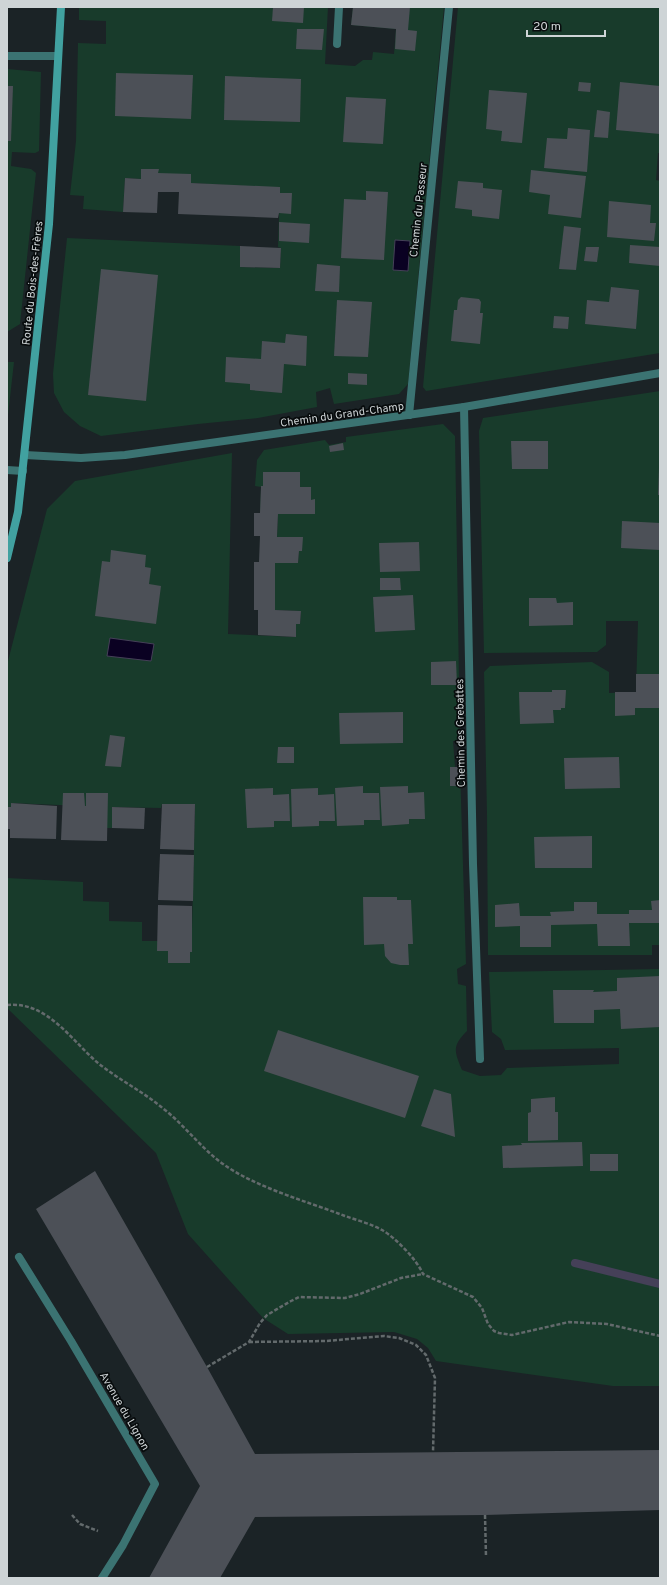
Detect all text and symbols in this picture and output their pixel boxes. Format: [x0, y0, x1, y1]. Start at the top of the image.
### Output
scale bar [527, 12, 605, 38]
text: 20 m [533, 19, 561, 35]
street label: Chemin du Passeur [407, 162, 431, 258]
street label: Route du Bois-des-Frères [20, 220, 46, 346]
street label: Chemin du Grand-Champ [279, 399, 405, 431]
street label: Chemin des Grebattes [453, 679, 469, 787]
street label: Avenue du Lignon [96, 1370, 152, 1453]

